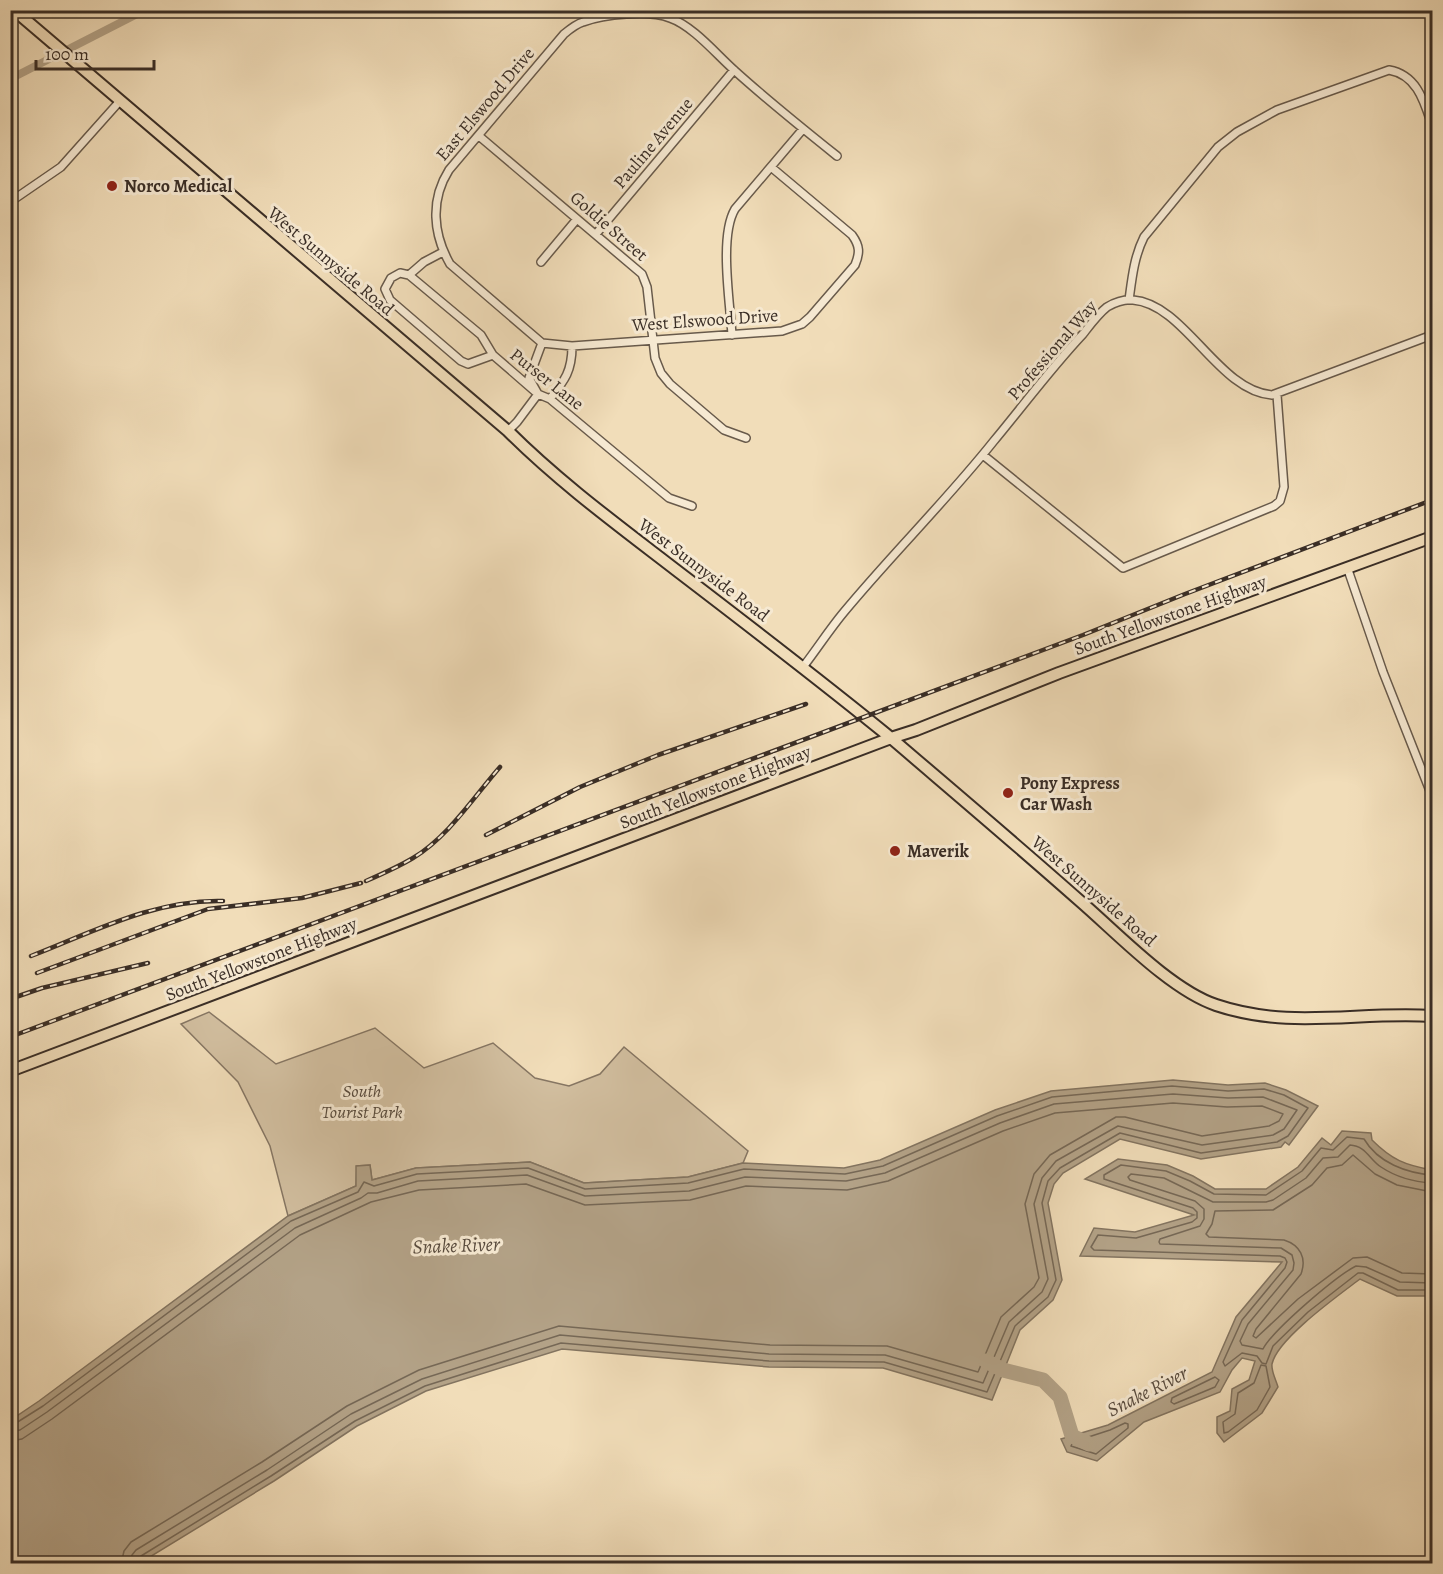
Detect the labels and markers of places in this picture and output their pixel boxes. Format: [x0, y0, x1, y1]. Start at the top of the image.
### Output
place label: Norco Medical [124, 174, 233, 198]
marker: Norco Medical [105, 179, 119, 193]
place label: Pony Express Car Wash [1020, 771, 1120, 816]
marker: Pony Express Car Wash [1001, 786, 1015, 800]
place label: Maverik [907, 839, 970, 863]
marker: Maverik [888, 844, 902, 858]

